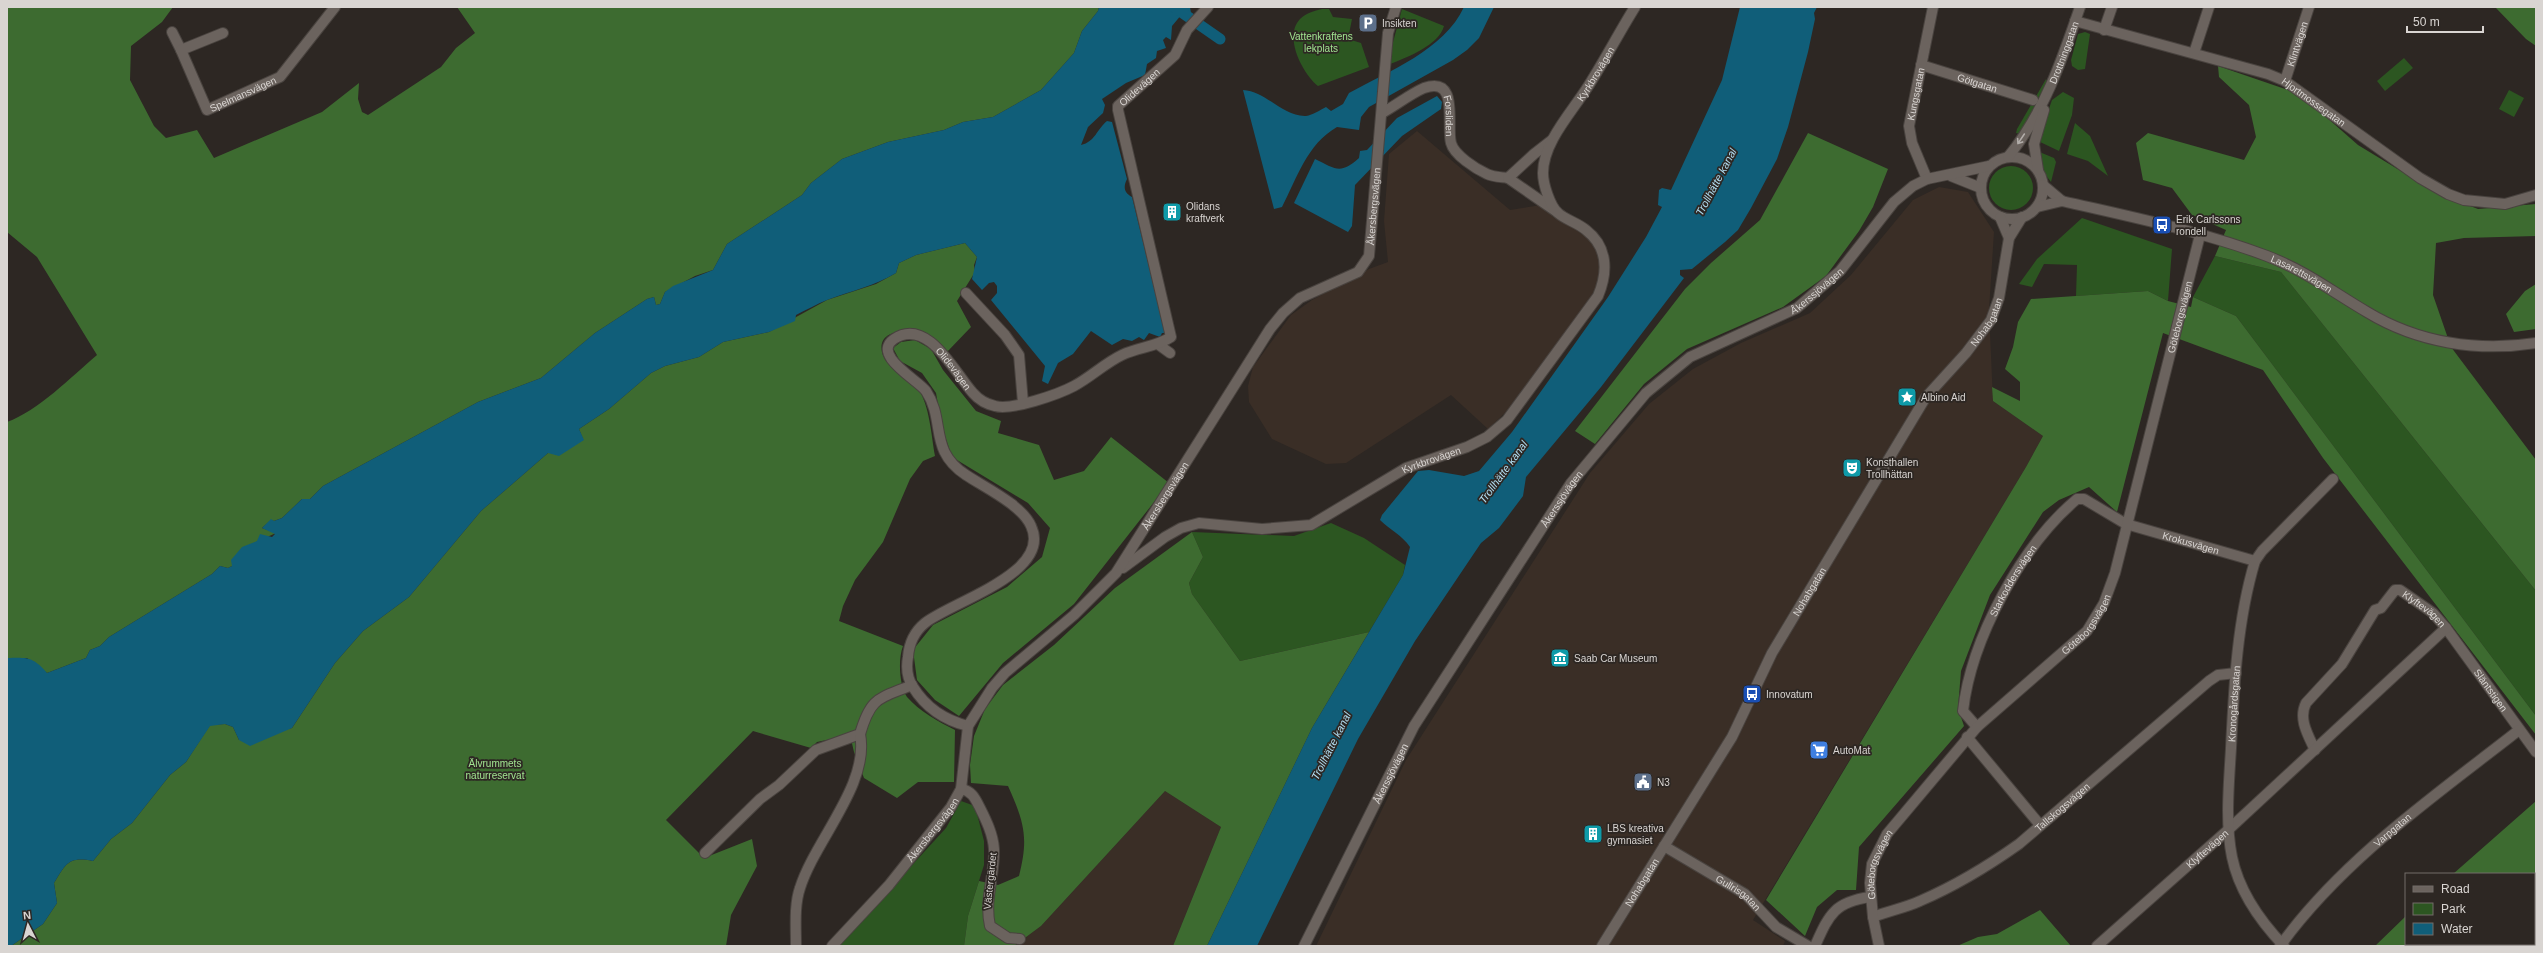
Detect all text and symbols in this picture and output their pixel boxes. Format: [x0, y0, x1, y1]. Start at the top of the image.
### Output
scale bar [2407, 8, 2483, 34]
parking icon: Insikten [1357, 12, 1379, 34]
text: 50 m [2413, 15, 2440, 29]
place label: Insikten [1382, 18, 1416, 29]
street label: Drottninggatan [2047, 20, 2080, 85]
street label: Klintvägen [2285, 20, 2309, 68]
park label: Vattenkraftens lekplats [1289, 31, 1353, 54]
street label: Kyrkbrovägen [1574, 45, 1616, 103]
street label: Olidevägen [1117, 66, 1162, 108]
street label: Kungsgatan [1905, 67, 1926, 121]
street label: Götgatan [1956, 71, 1999, 94]
street label: Spelmansvägen [208, 74, 278, 114]
street label: Hjortmossegatan [2280, 75, 2348, 128]
street label: Forsliden [1442, 94, 1455, 137]
one-way arrow [2017, 134, 2025, 145]
water label: Trollhätte kanal [1693, 146, 1739, 218]
street label: Åkersbergsvägen [1363, 167, 1382, 246]
building icon: Olidans kraftverk [1161, 201, 1183, 223]
place label: Olidans kraftverk [1186, 201, 1225, 224]
bus stop icon: Erik Carlssons rondell [2151, 214, 2173, 236]
place label: Erik Carlssons rondell [2176, 214, 2240, 237]
street label: Lasarettsvägen [2269, 253, 2334, 295]
street label: Åkerssjövägen [1788, 265, 1845, 316]
street label: Göteborgsvägen [2165, 280, 2194, 354]
street label: Nohabgatan [1968, 296, 2004, 348]
street label: Olidevägen [934, 345, 973, 392]
place icon: Albino Aid [1896, 386, 1918, 408]
place label: Albino Aid [1921, 392, 1965, 403]
water label: Trollhätte kanal [1476, 438, 1530, 506]
street label: Kyrkbrovägen [1399, 444, 1462, 475]
theatre icon: Konsthallen Trollhättan [1841, 457, 1863, 479]
place label: Konsthallen Trollhättan [1866, 457, 1918, 480]
street label: Åkersbergsvägen [1139, 460, 1190, 531]
street label: Åkerssjövägen [1538, 468, 1585, 529]
street label: Krokusvägen [2161, 529, 2220, 556]
street label: Starkoddersvägen [1987, 543, 2038, 618]
street label: Nohabgatan [1790, 565, 1828, 618]
street label: Klyftevägen [2401, 588, 2448, 629]
street label: Göteborgsvägen [2059, 593, 2112, 656]
museum icon: Saab Car Museum [1549, 647, 1571, 669]
place label: Saab Car Museum [1574, 653, 1657, 664]
street label: Kronogårdsgatan [2226, 665, 2242, 742]
street label: Släntstigen [2472, 667, 2510, 713]
bus stop icon: Innovatum [1741, 683, 1763, 705]
place label: Innovatum [1766, 689, 1813, 700]
water label: Trollhätte kanal [1309, 710, 1353, 782]
supermarket icon: AutoMat [1808, 739, 1830, 761]
street label: Åkerssjövägen [1370, 742, 1410, 805]
place label: AutoMat [1833, 745, 1870, 756]
park label: Älvrummets naturreservat [466, 758, 525, 781]
public building icon: N3 [1632, 771, 1654, 793]
place label: N3 [1657, 777, 1670, 788]
street label: Tallskogsvägen [2033, 781, 2092, 833]
street label: Åkersbergsvägen [904, 796, 961, 864]
street label: Varpgatan [2371, 811, 2413, 849]
building icon: LBS kreativa gymnasiet [1582, 823, 1604, 845]
place label: LBS kreativa gymnasiet [1607, 823, 1664, 846]
street label: Göteborgsvägen [1864, 827, 1894, 900]
street label: Klyftevägen [2184, 827, 2230, 870]
street label: Västergärdet [982, 852, 998, 910]
street label: Nohabgatan [1623, 856, 1661, 908]
street label: Gullrisgatan [1714, 873, 1763, 913]
legend [2405, 873, 2535, 945]
text: Road [2441, 882, 2470, 896]
text: Park [2441, 902, 2467, 916]
north arrow [8, 905, 48, 945]
text: N [22, 909, 32, 921]
text: Water [2441, 922, 2473, 936]

